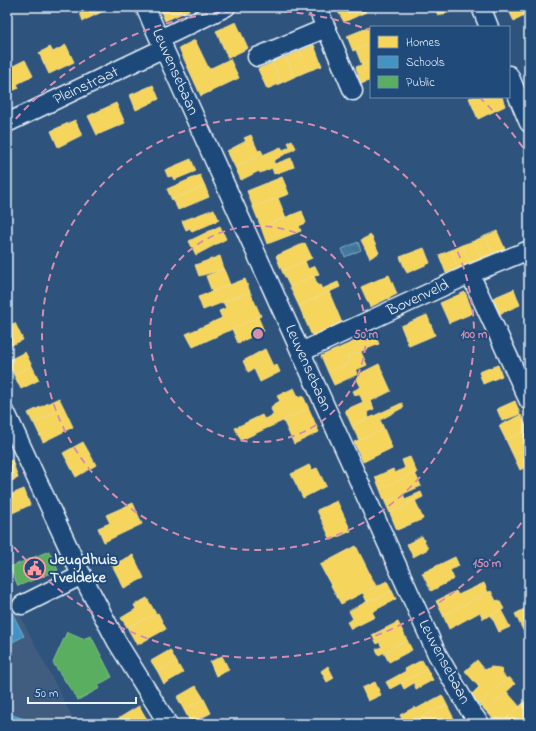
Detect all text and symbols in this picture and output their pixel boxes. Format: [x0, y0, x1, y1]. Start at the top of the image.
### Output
street label: Leuvensebaan [145, 25, 205, 119]
legend [370, 26, 510, 98]
text: Homes [406, 34, 440, 52]
text: Schools [406, 54, 445, 72]
street label: Pleinstraat [49, 60, 123, 112]
text: Public [406, 74, 435, 92]
street label: Bovenveld [382, 273, 453, 323]
street label: Leuvensebaan [278, 321, 338, 415]
text: 50 m [354, 326, 379, 344]
text: 100 m [461, 326, 488, 344]
centre of rings [251, 327, 265, 341]
place label: Jeugdhuis Tveldeke [50, 548, 118, 590]
text: 150 m [473, 555, 502, 573]
public building icon: Jeugdhuis Tveldeke [21, 556, 47, 582]
street label: Leuvensebaan [412, 615, 476, 709]
scale bar [28, 679, 136, 705]
text: 50 m [34, 685, 58, 703]

